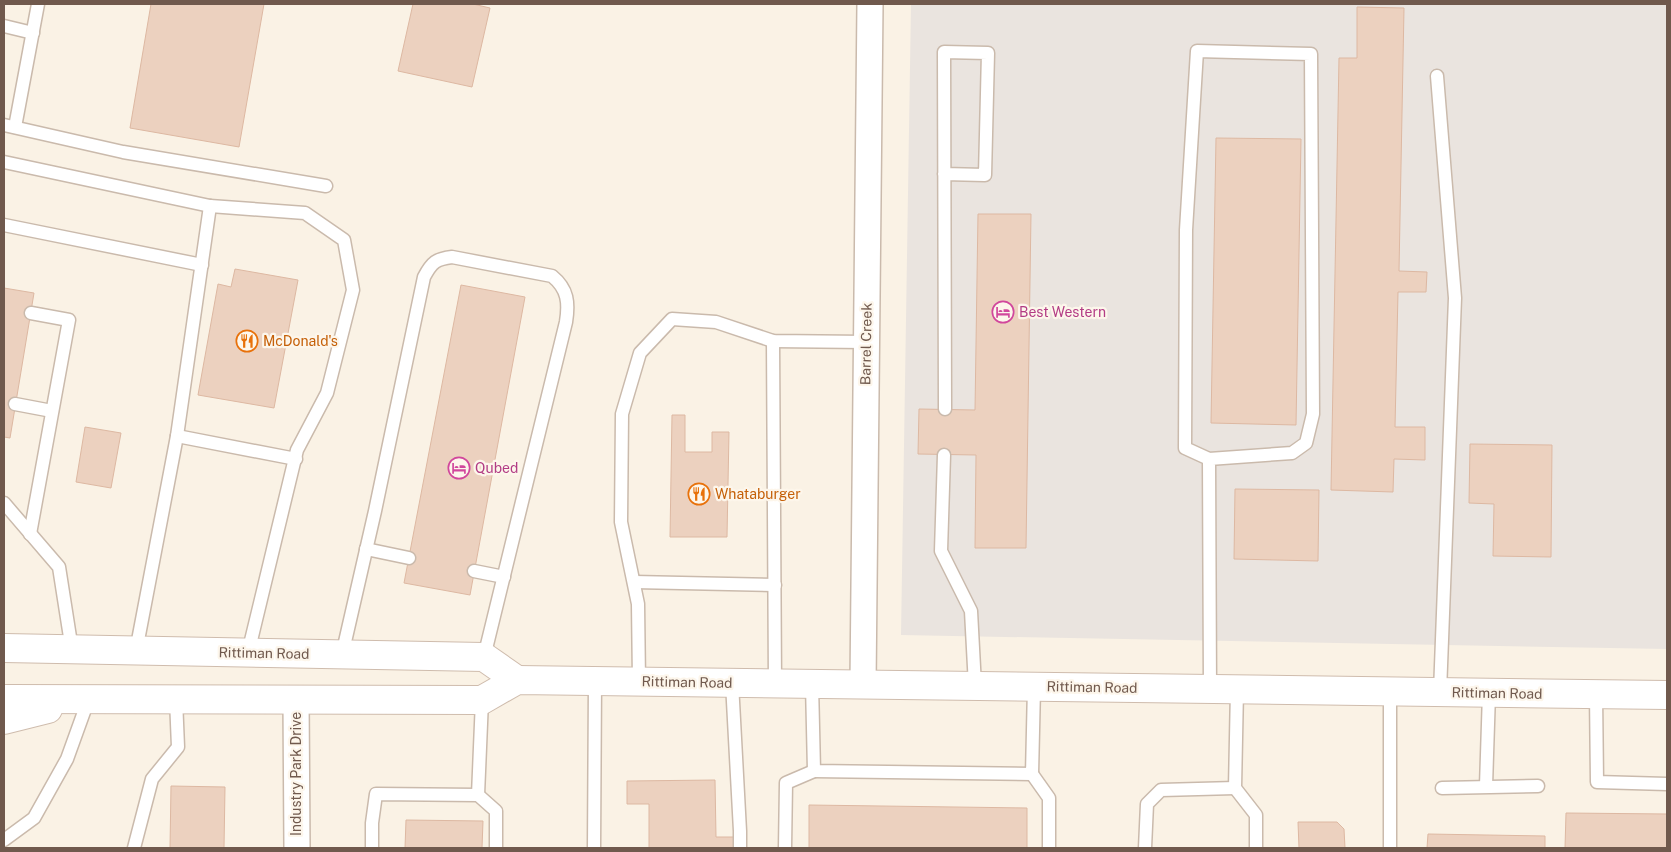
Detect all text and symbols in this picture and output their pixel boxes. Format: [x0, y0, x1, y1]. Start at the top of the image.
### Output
hotel icon: Best Western [991, 300, 1015, 324]
street label: Barrel Creek [857, 303, 875, 385]
place label: Best Western [1019, 304, 1106, 320]
restaurant icon: McDonald's [235, 329, 259, 353]
place label: McDonald's [263, 333, 338, 349]
hotel icon: Qubed [447, 456, 471, 480]
place label: Qubed [475, 460, 518, 476]
restaurant icon: Whataburger [687, 482, 711, 506]
place label: Whataburger [715, 486, 801, 502]
street label: Rittiman Road [218, 644, 310, 662]
street label: Rittiman Road [641, 673, 733, 691]
street label: Rittiman Road [1046, 678, 1138, 696]
street label: Rittiman Road [1451, 684, 1543, 702]
street label: Industry Park Drive [288, 712, 304, 836]

